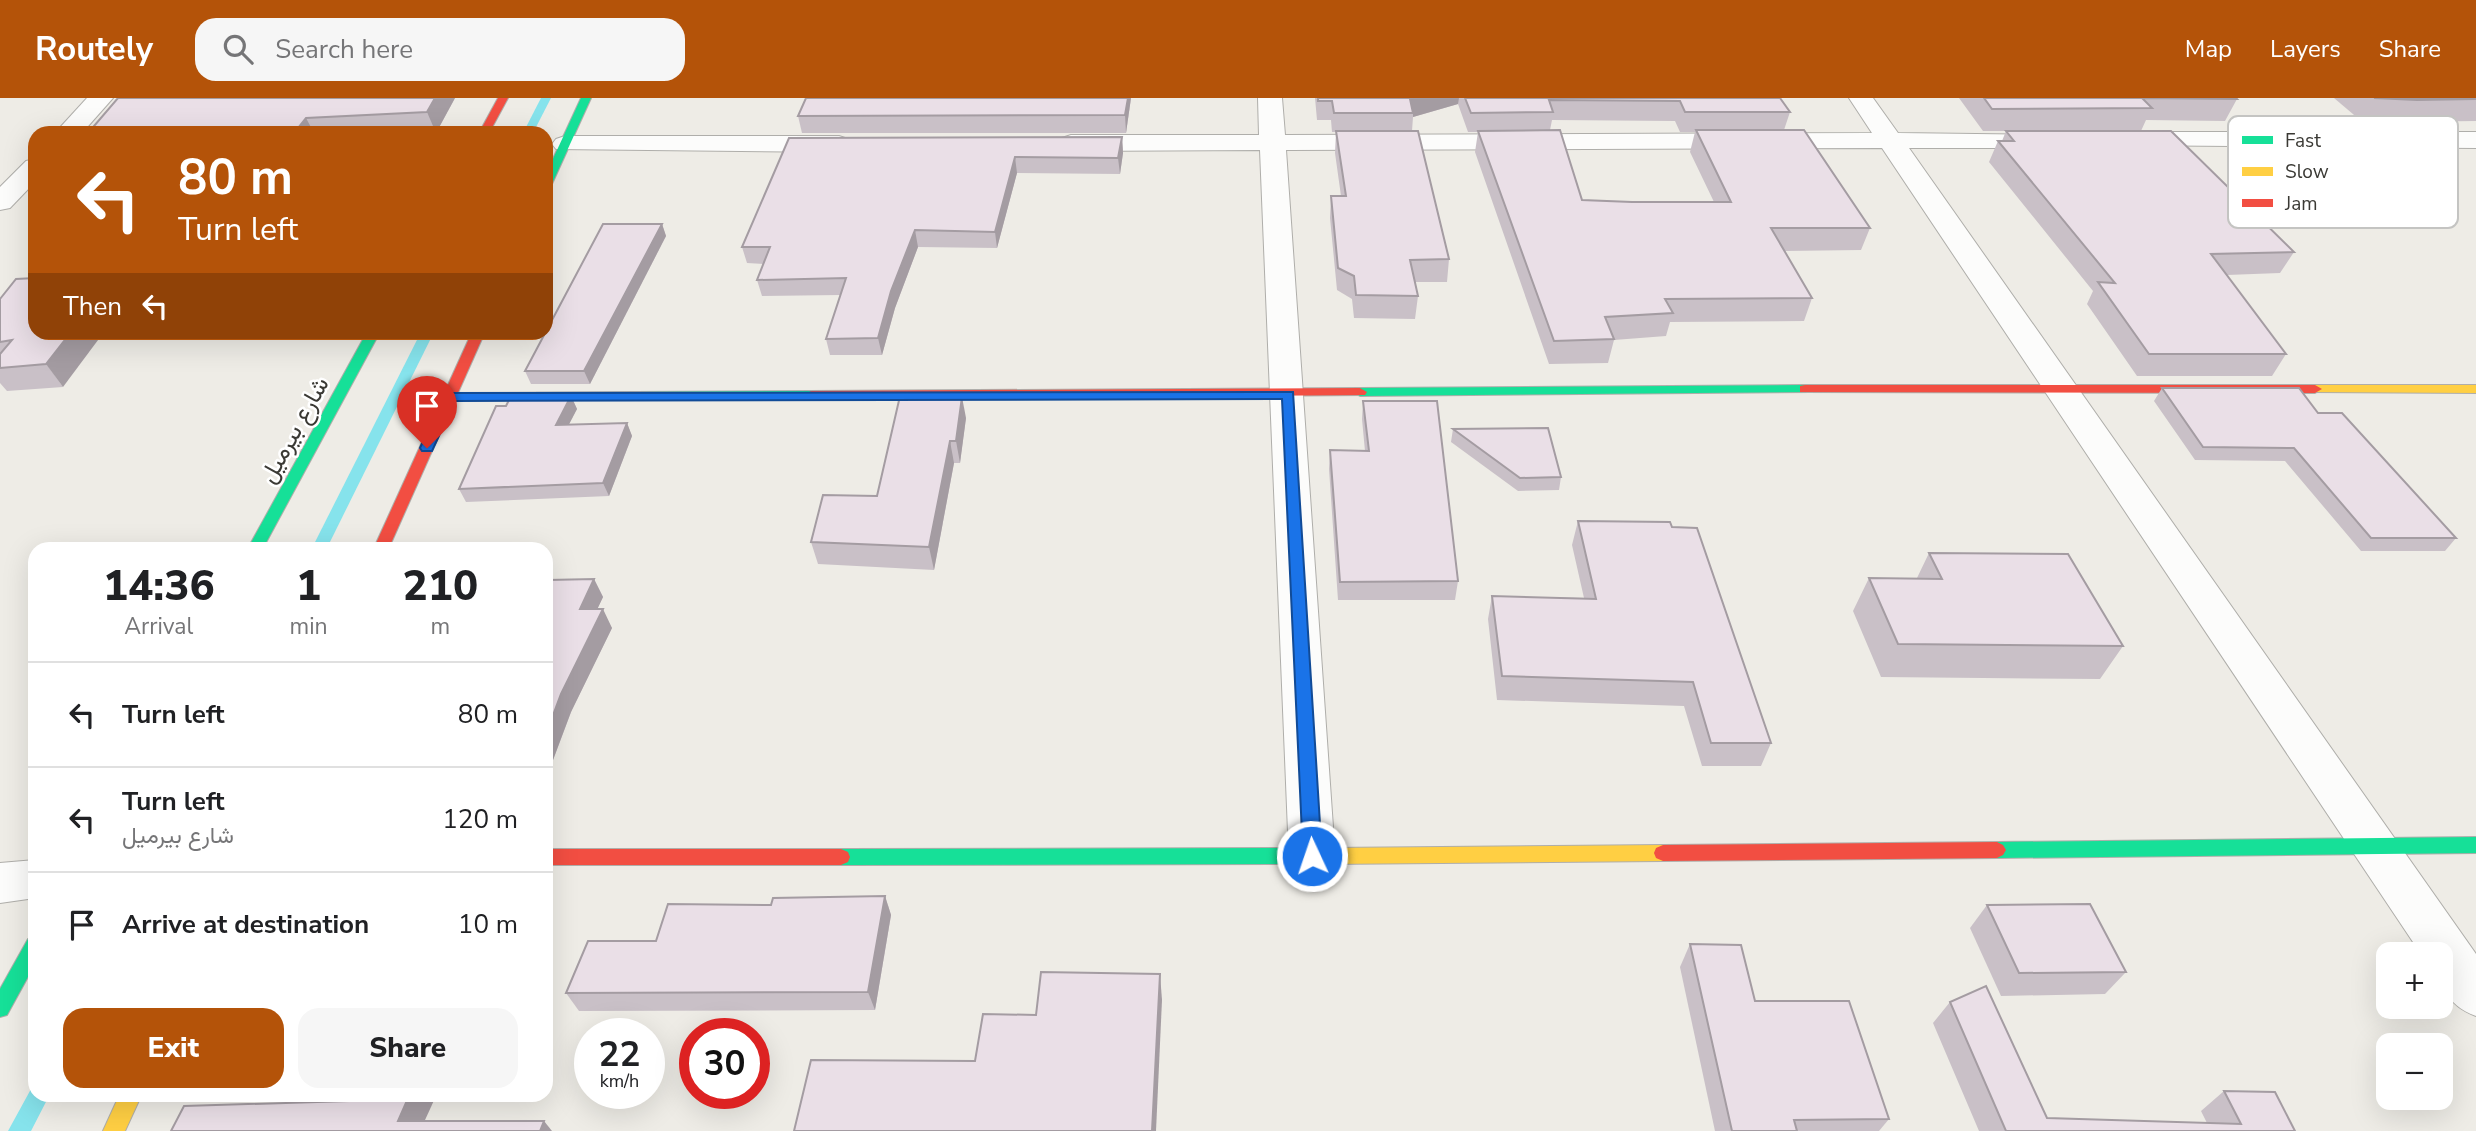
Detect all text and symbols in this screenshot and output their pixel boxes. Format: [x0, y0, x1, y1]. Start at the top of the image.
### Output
search box [195, 18, 685, 81]
text: Routely [35, 27, 153, 72]
icon: search [219, 30, 257, 68]
text: Search here [275, 32, 413, 67]
text: Map [2185, 33, 2232, 65]
text: Layers [2270, 33, 2341, 65]
text: Share [2379, 33, 2441, 65]
legend [2228, 116, 2458, 228]
text: Fast [2285, 128, 2321, 154]
text: 80 m [178, 144, 293, 211]
icon: left [63, 154, 154, 245]
text: Slow [2285, 159, 2329, 185]
text: Jam [2284, 191, 2318, 217]
text: Turn left [178, 208, 298, 251]
icon: left [136, 287, 174, 325]
text: Then [63, 289, 122, 324]
street label: شارع بيرميل [252, 371, 336, 489]
pin [397, 376, 457, 448]
icon: arrive [408, 387, 446, 425]
text: 14:36 [103, 558, 215, 615]
text: 1 [296, 558, 321, 615]
text: 210 [403, 558, 478, 615]
text: Arrival [124, 611, 193, 642]
text: min [290, 611, 328, 642]
text: m [430, 611, 450, 642]
icon: left [63, 696, 101, 734]
text: Turn left [122, 697, 225, 732]
text: 80 m [458, 697, 518, 732]
text: Turn left [122, 784, 225, 819]
icon: left [63, 801, 101, 839]
text: 120 m [442, 802, 518, 837]
position arrow [1275, 819, 1349, 893]
text: شارع بيرميل [122, 820, 234, 851]
icon: arrive [63, 906, 101, 944]
text: Arrive at destination [122, 907, 369, 942]
text: 10 m [458, 907, 518, 942]
map controls [2376, 942, 2453, 1110]
button: + [2376, 942, 2453, 1019]
button: Exit [63, 1008, 284, 1088]
button: Share [298, 1008, 518, 1088]
speed limit sign: 30 [679, 1018, 770, 1109]
text: 22 [598, 1031, 641, 1078]
button: − [2376, 1033, 2453, 1110]
text: km/h [600, 1069, 639, 1093]

